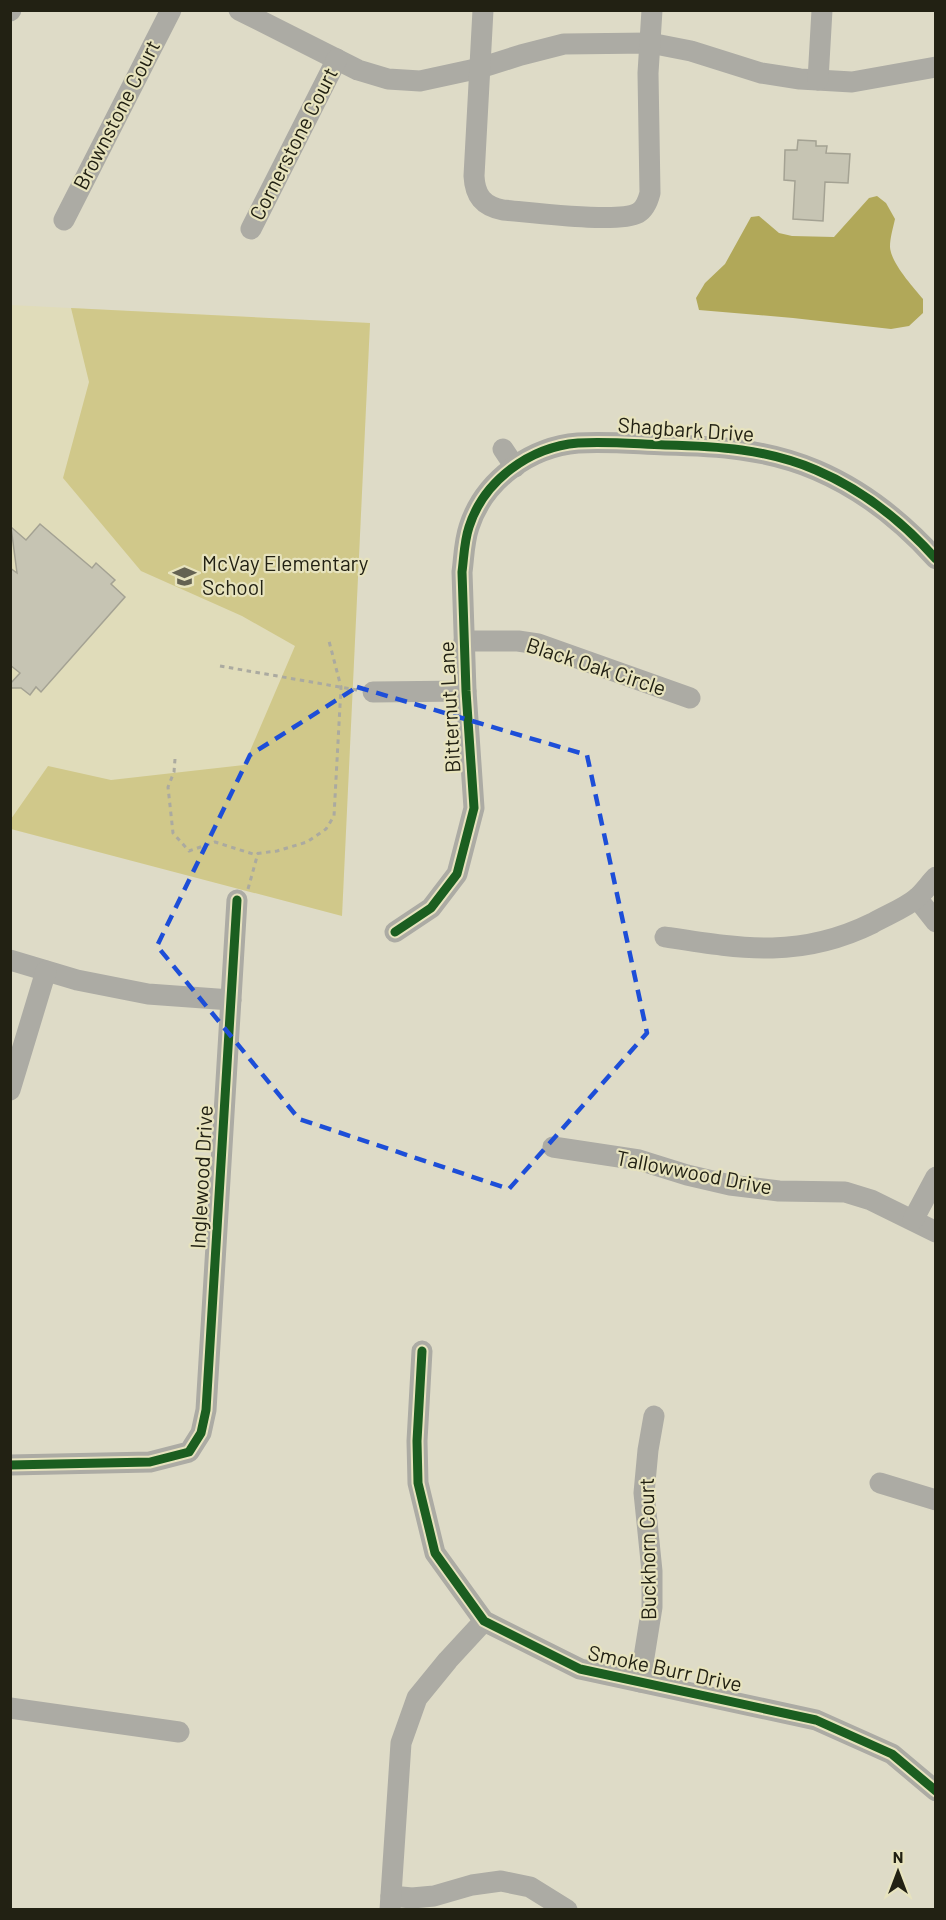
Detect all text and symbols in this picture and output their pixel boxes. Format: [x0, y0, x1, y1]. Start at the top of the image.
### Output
street label: Brownstone Court [67, 35, 164, 193]
street label: Cornerstone Court [243, 63, 342, 224]
street label: Shagbark Drive [617, 411, 755, 446]
place label: McVay Elementary School [202, 550, 369, 599]
school or university icon: McVay Elementary School [171, 563, 197, 589]
street label: Black Oak Circle [523, 631, 669, 700]
street label: Bitternut Lane [433, 641, 464, 774]
street label: Inglewood Drive [184, 1104, 217, 1249]
street label: Tallowwood Drive [614, 1144, 774, 1199]
street label: Buckhorn Court [633, 1478, 660, 1620]
street label: Smoke Burr Drive [586, 1639, 745, 1696]
north arrow [868, 1842, 928, 1902]
text: N [893, 1847, 903, 1866]

